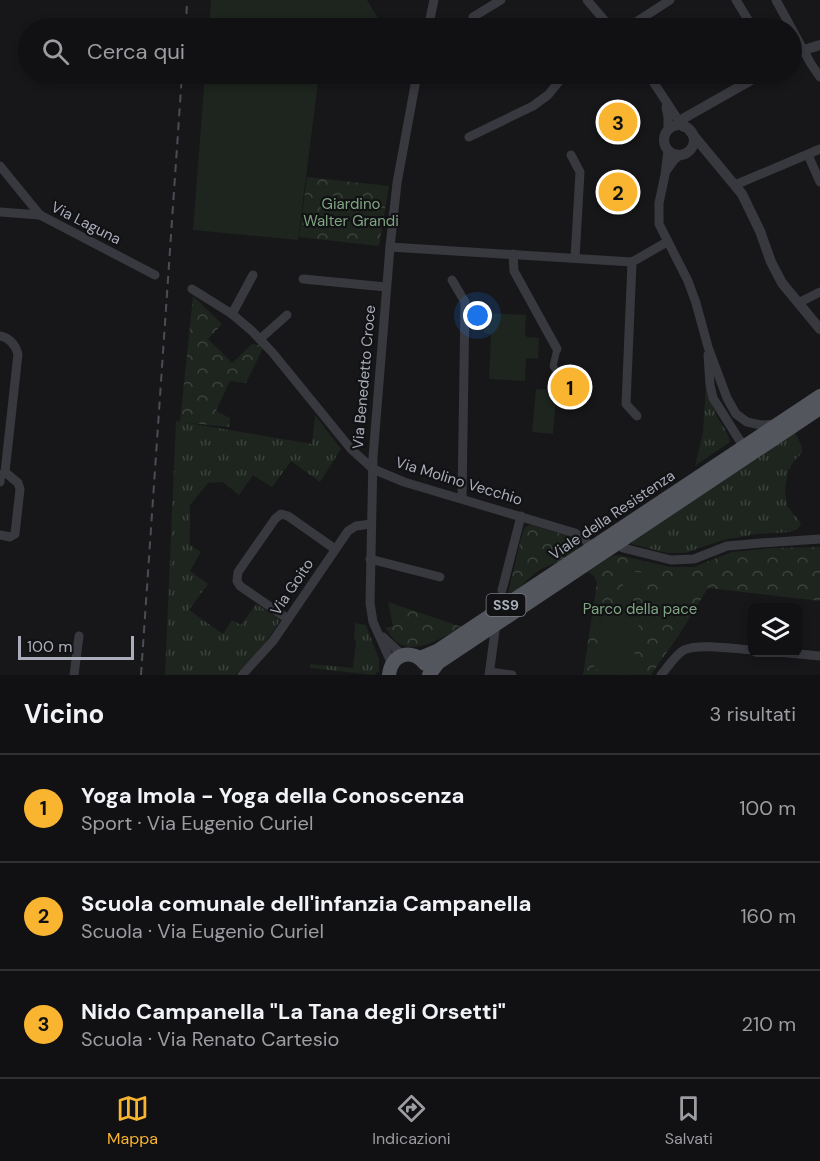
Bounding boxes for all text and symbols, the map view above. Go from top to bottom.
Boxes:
search box [18,18,802,84]
icon: search [39,35,72,68]
text: Cerca qui [87,37,185,66]
pin: 3 [598,100,638,144]
pin: 2 [598,170,638,214]
park label: Giardino Walter Grandi [303,194,399,231]
street label: Via Laguna [48,197,124,249]
your location [463,301,492,330]
street label: Via Benedetto Croce [348,304,380,450]
pin: 1 [550,364,590,410]
street label: Via Molino Vecchio [393,452,525,510]
street label: Viale della Resistenza [545,465,679,565]
street label: Via Goito [266,555,318,619]
road number: SS9 [486,594,526,616]
park label: Parco della pace [583,599,697,619]
map controls [748,603,802,657]
button: layers [748,603,802,657]
scale bar [18,633,134,660]
text: 100 m [27,636,72,657]
text: Vicino [24,697,104,731]
text: 3 risultati [710,701,796,727]
text: Yoga Imola - Yoga della Conoscenza [81,781,464,810]
text: 1 [40,795,47,821]
text: 100 m [739,795,796,821]
text: Sport · Via Eugenio Curiel [81,810,313,836]
text: Scuola comunale dell'infanzia Campanella [81,889,531,918]
text: 2 [38,903,49,929]
text: 160 m [740,903,796,929]
text: Scuola · Via Eugenio Curiel [81,918,324,944]
text: Nido Campanella "La Tana degli Orsetti" [81,997,506,1026]
text: 3 [37,1011,50,1037]
text: 210 m [741,1011,796,1037]
text: Scuola · Via Renato Cartesio [81,1026,339,1052]
tab: Mappa [107,1092,158,1149]
tab: Indicazioni [372,1092,451,1149]
tab: Salvati [665,1092,713,1149]

